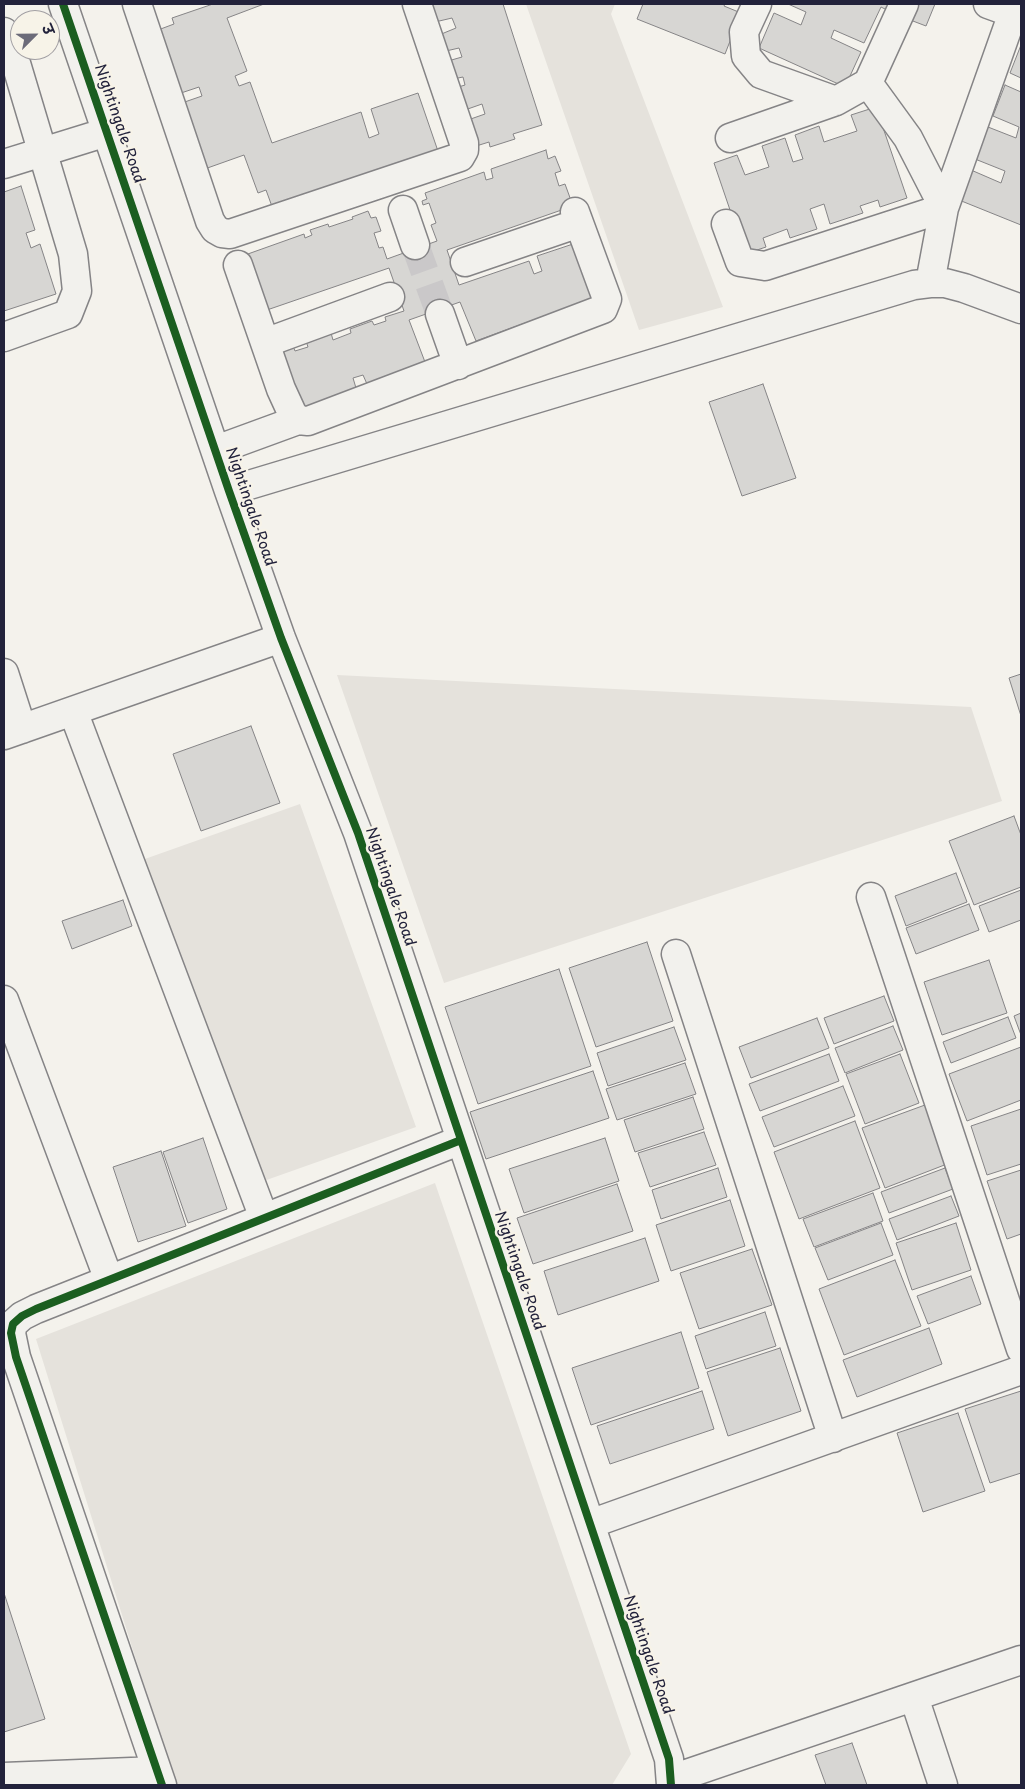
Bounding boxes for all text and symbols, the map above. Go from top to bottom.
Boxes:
north arrow [10,10,60,60]
text: उ [37,21,60,38]
street label: Nightingale Road [90,62,148,186]
street label: Nightingale Road [221,445,279,569]
street label: Nightingale Road [361,825,419,949]
street label: Nightingale Road [490,1209,548,1333]
street label: Nightingale Road [619,1593,677,1717]

